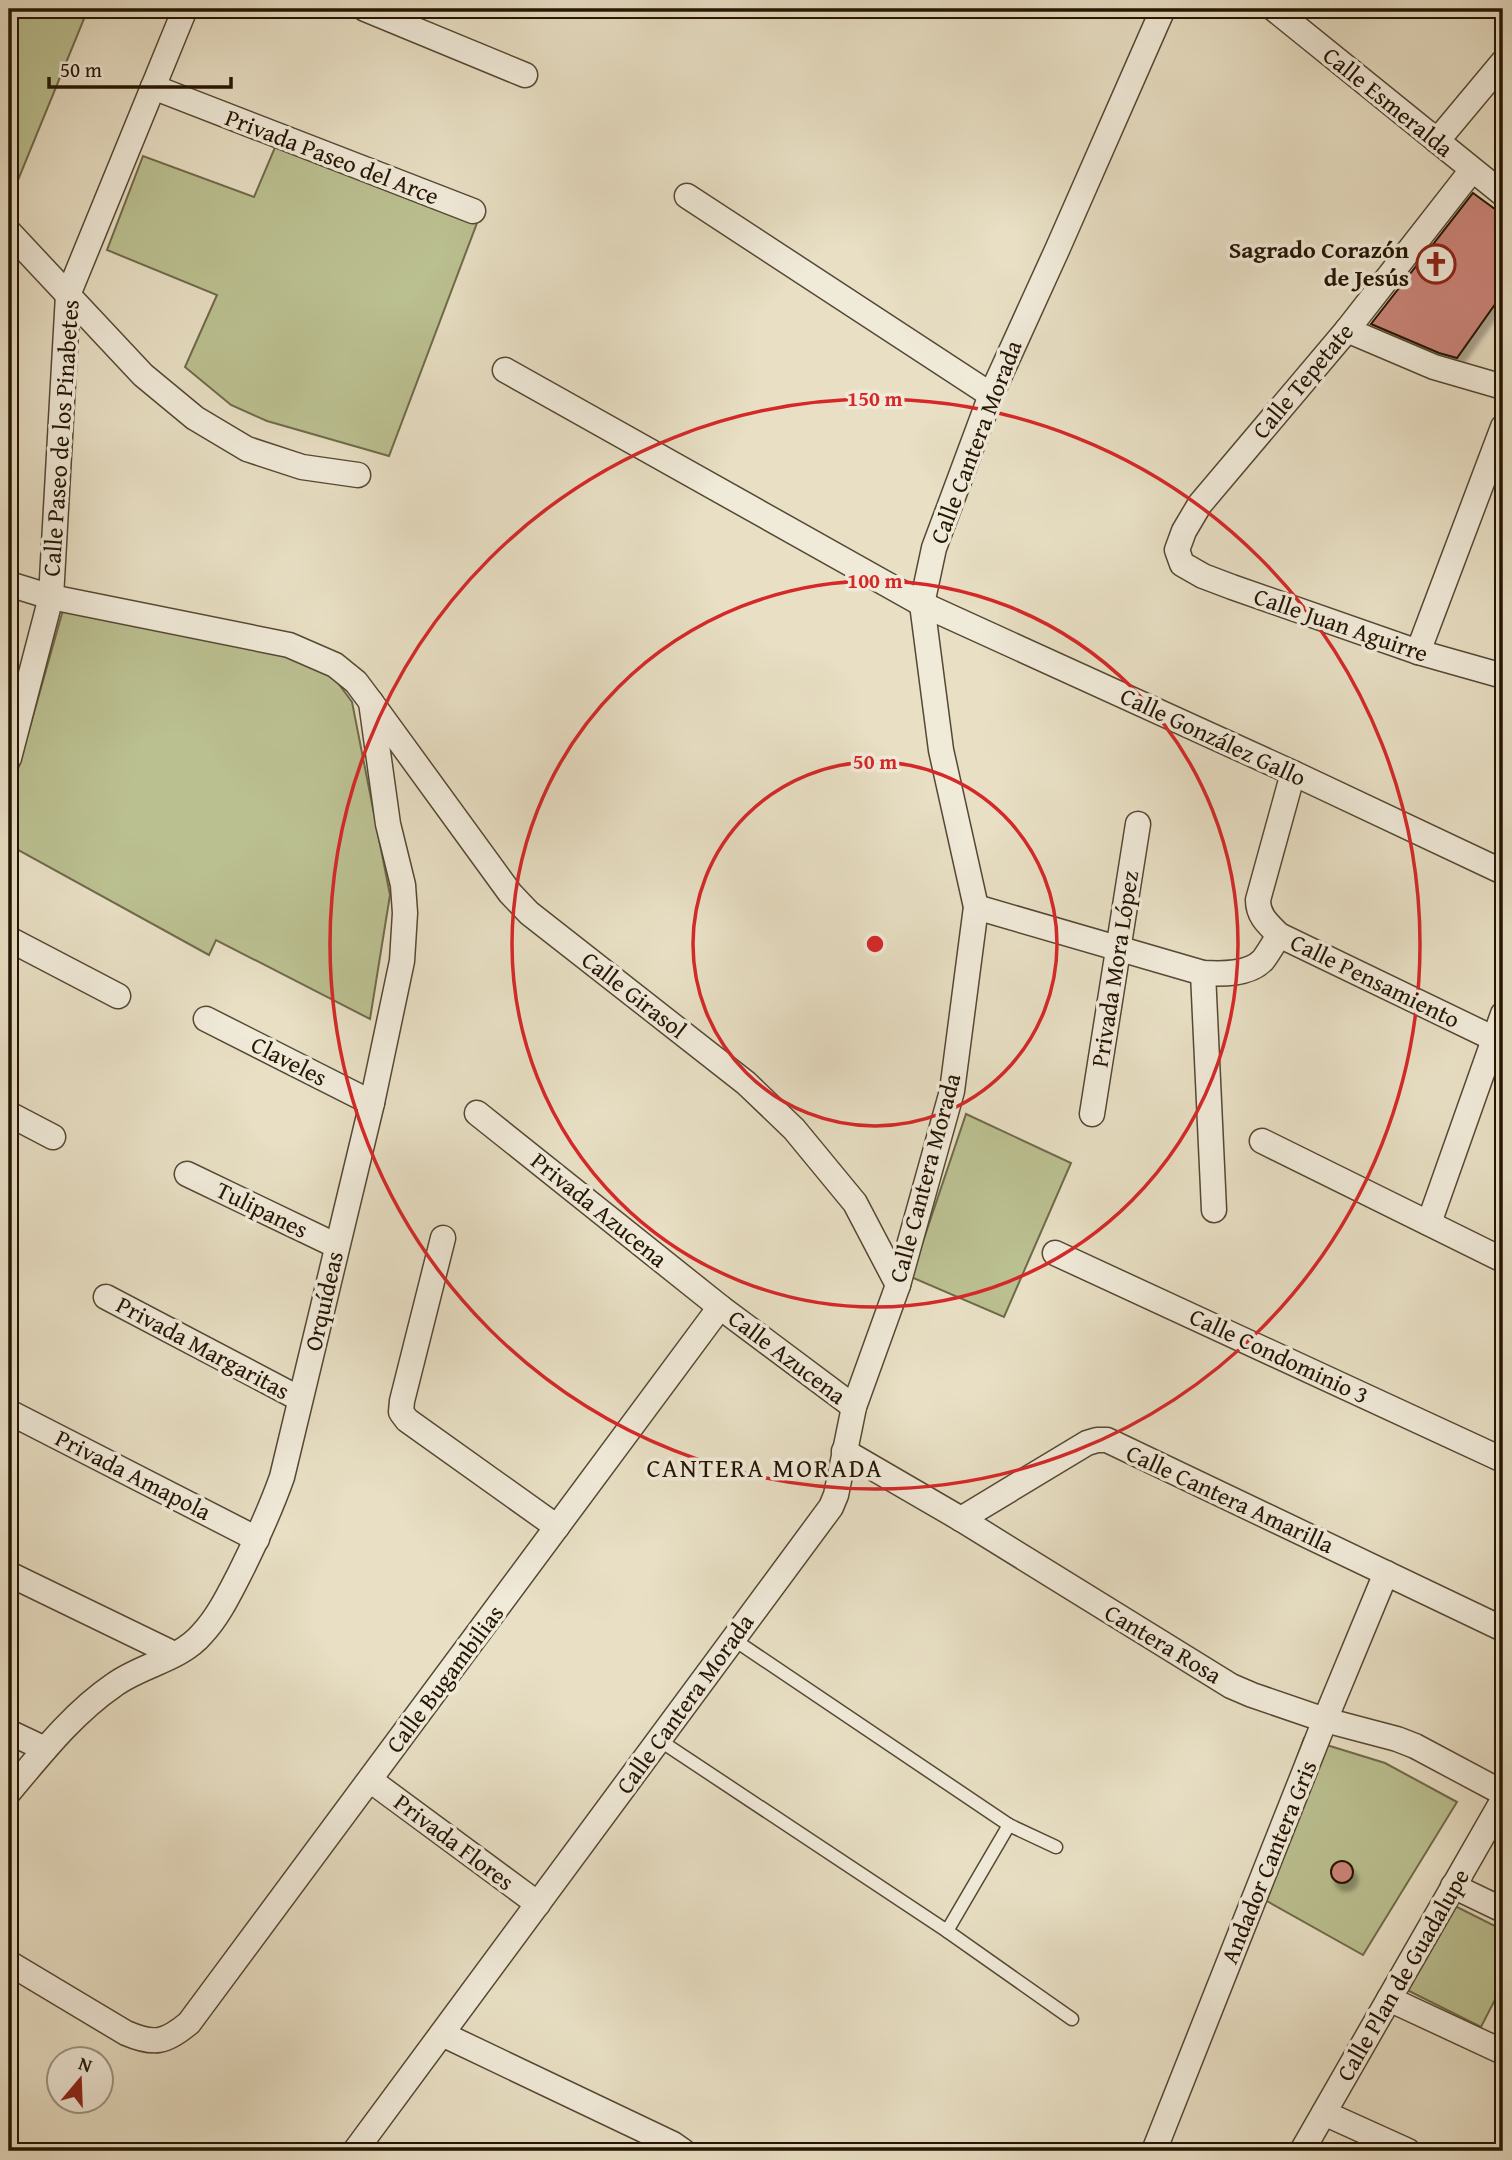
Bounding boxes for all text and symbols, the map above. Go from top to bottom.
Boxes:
street label: Calle Esmeralda [1316,38,1462,166]
scale bar [49,46,231,90]
text: 50 m [60,54,102,85]
street label: Privada Paseo del Arce [220,100,444,213]
place label: Sagrado Corazón de Jesús [1229,232,1409,295]
church icon: Sagrado Corazón de Jesús [1415,243,1457,285]
street label: Calle Paseo de los Pinabetes [33,298,88,578]
street label: Calle Tepetate [1244,315,1362,446]
street label: Calle Cantera Morada [921,334,1031,549]
text: 150 m [847,383,903,414]
text: 100 m [847,565,903,596]
street label: Calle Juan Aguirre [1249,578,1433,671]
street label: Calle González Gallo [1115,678,1312,795]
text: 50 m [853,746,897,777]
street label: Privada Mora López [1082,868,1147,1070]
street label: Calle Pensamiento [1285,924,1466,1037]
centre of rings [863,932,887,956]
street label: Calle Girasol [574,942,694,1047]
street label: Claveles [245,1027,333,1095]
street label: Calle Cantera Morada [880,1069,969,1286]
street label: Privada Azucena [524,1144,676,1276]
street label: Tulipanes [210,1172,314,1247]
street label: Orquídeas [295,1248,352,1354]
street label: Privada Margaritas [110,1287,296,1408]
street label: Calle Condominio 3 [1184,1299,1374,1412]
street label: Calle Azucena [721,1301,854,1413]
street label: Privada Amapola [49,1420,218,1529]
street label: Calle Cantera Amarilla [1121,1435,1340,1562]
district label: CANTERA MORADA [647,1448,884,1487]
street label: Cantera Rosa [1098,1595,1229,1693]
street label: Calle Bugambilias [377,1597,512,1760]
street label: Calle Cantera Morada [607,1606,762,1801]
street label: Andador Cantera Gris [1212,1755,1325,1969]
street label: Privada Flores [387,1785,522,1899]
street label: Calle Plan de Guadalupe [1327,1862,1478,2087]
north arrow [46,2044,116,2114]
text: N [75,2049,96,2079]

